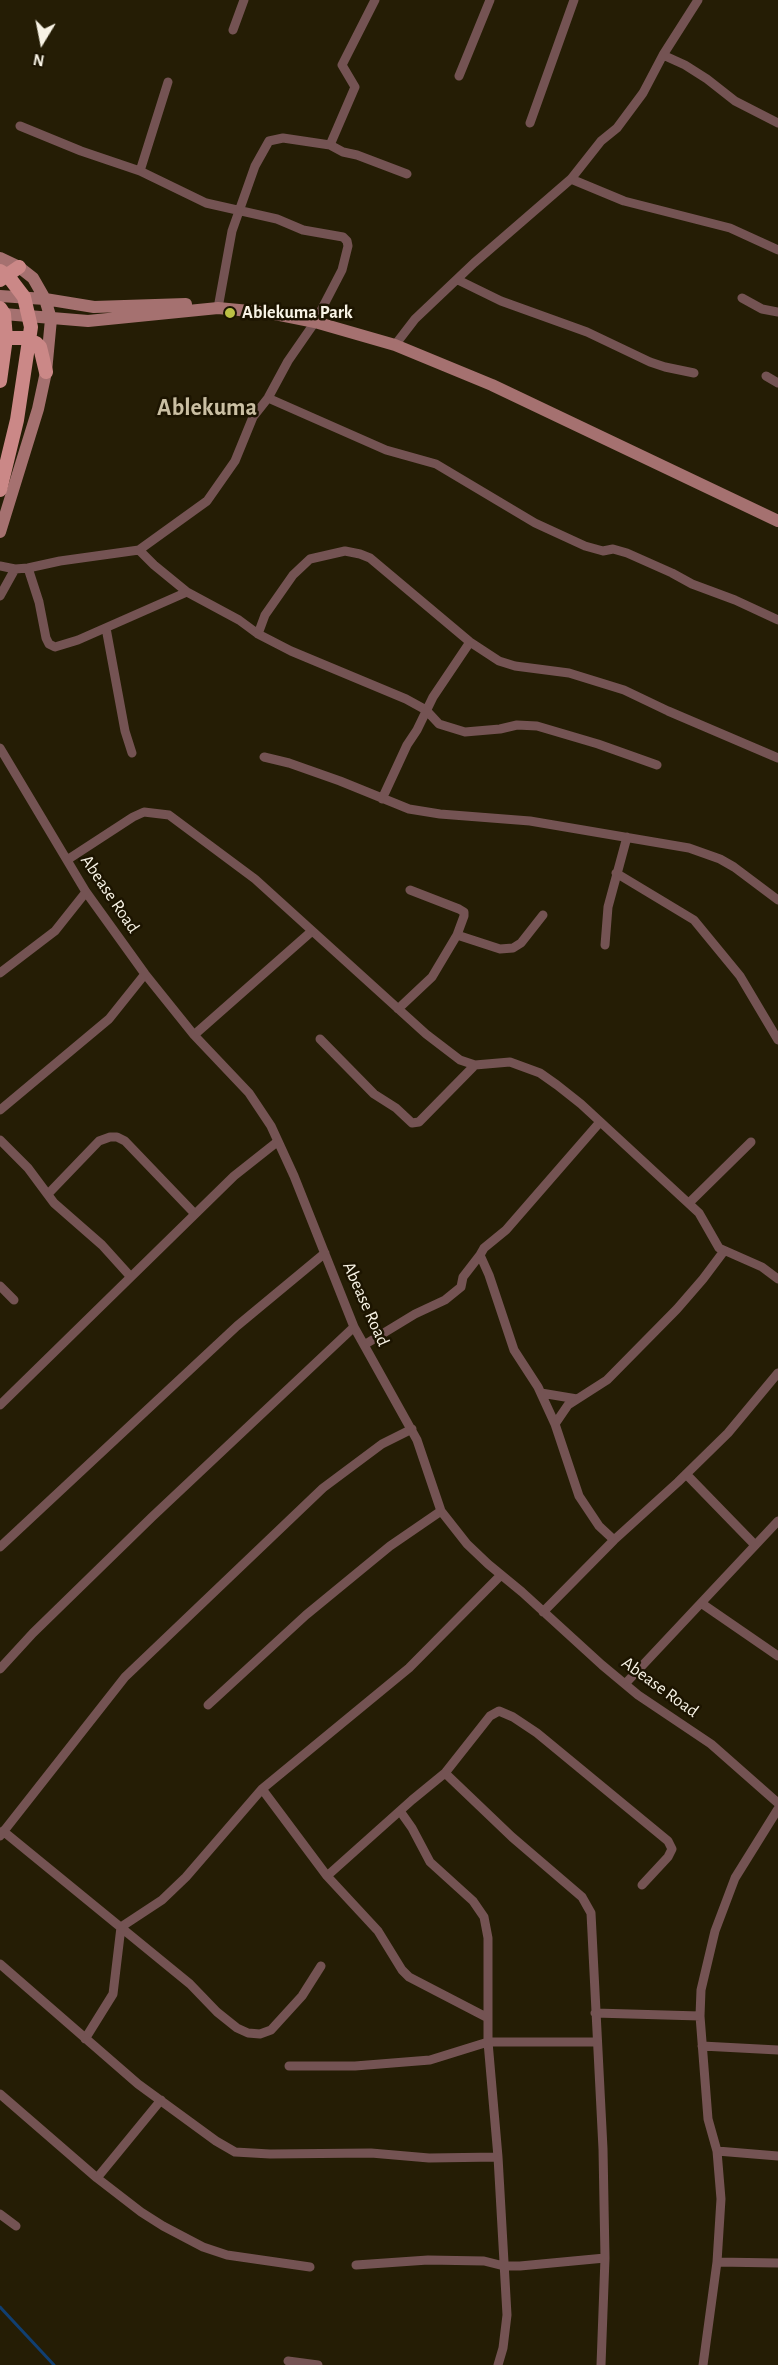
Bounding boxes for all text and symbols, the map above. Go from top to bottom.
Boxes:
north arrow [12,12,72,72]
text: N [32,51,46,69]
place label: Ablekuma Park [242,302,353,324]
marker: Ablekuma Park [223,306,237,320]
district label: Ablekuma [157,394,257,422]
street label: Abease Road [76,851,144,937]
street label: Abease Road [338,1258,394,1350]
street label: Abease Road [617,1652,703,1722]

